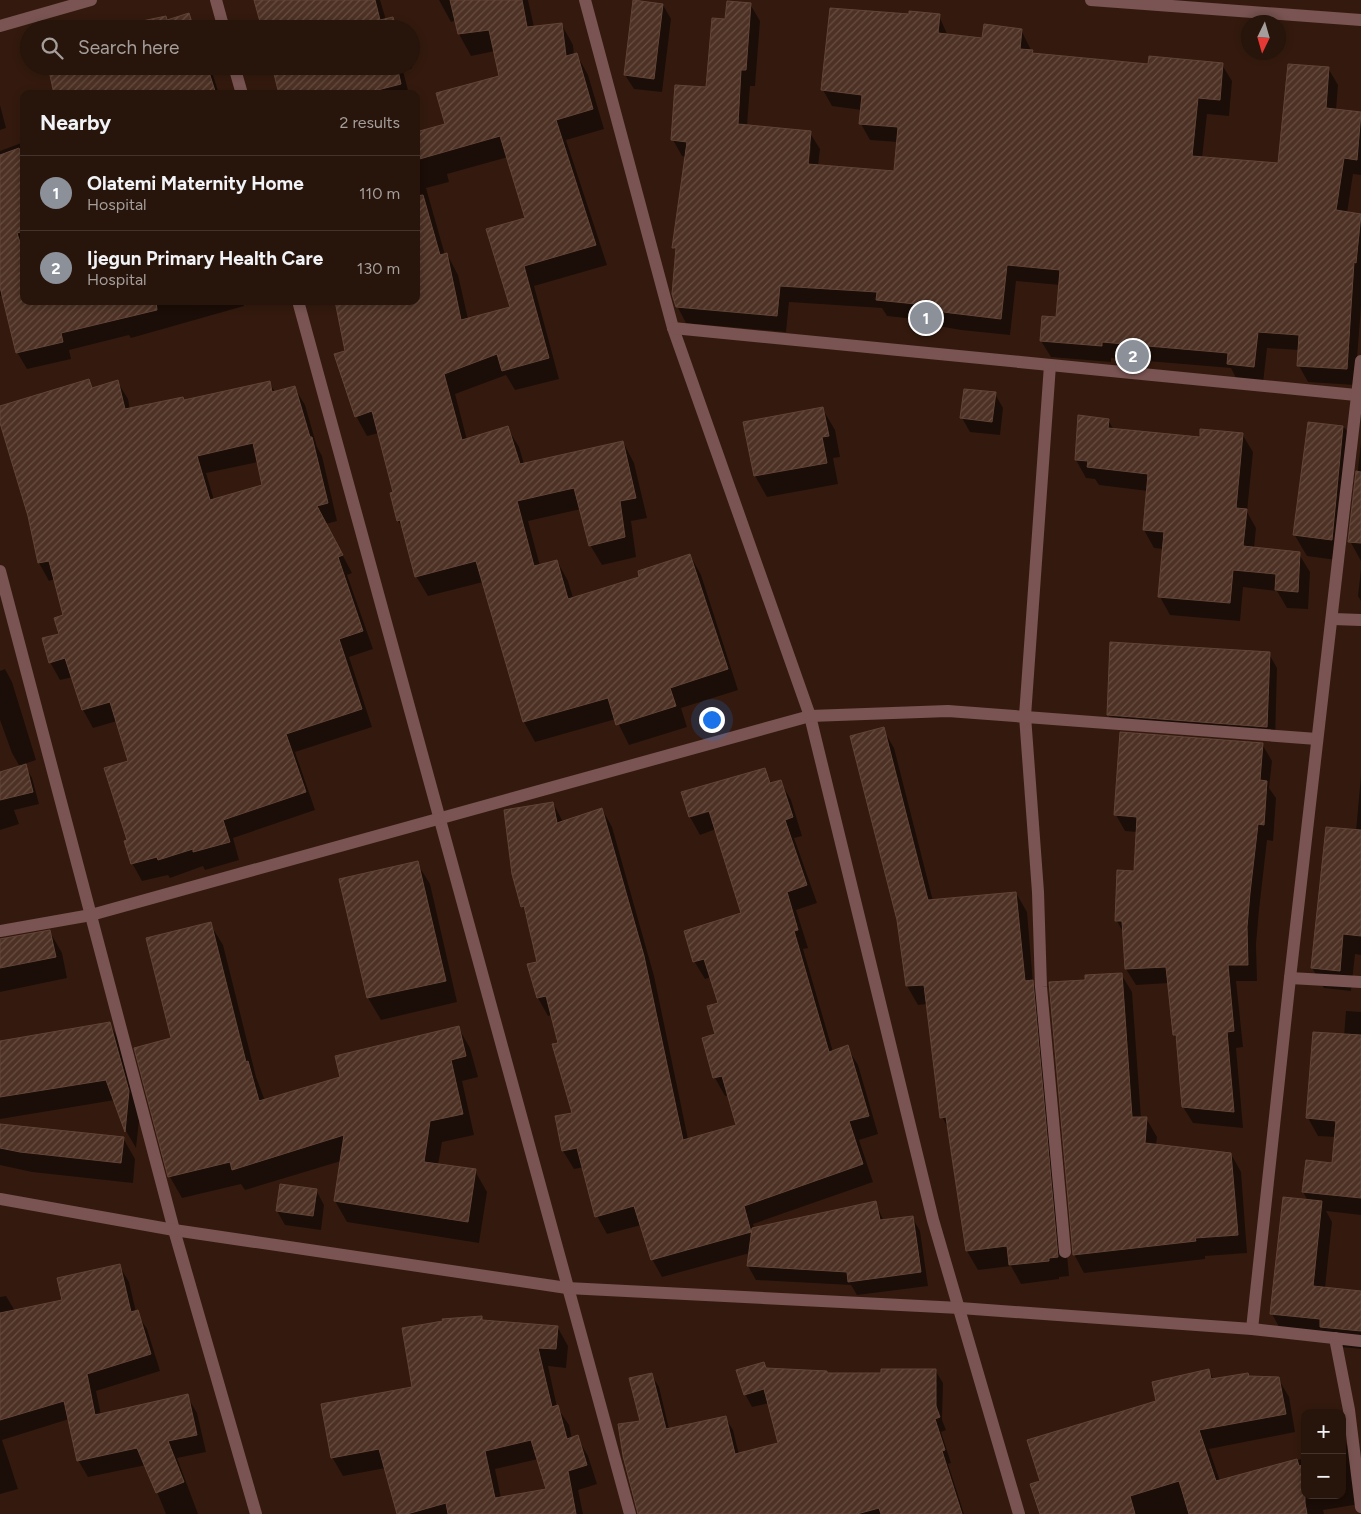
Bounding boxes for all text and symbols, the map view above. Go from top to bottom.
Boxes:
north arrow [1241,15,1286,60]
search box [20,20,420,75]
icon: search [38,34,66,62]
text: Search here [78,36,180,59]
text: Nearby [40,110,111,135]
text: 2 results [340,113,400,132]
text: Olatemi Maternity Home [87,172,304,195]
text: 1 [53,184,59,203]
text: 110 m [359,184,400,203]
text: Hospital [87,195,147,214]
text: Ijegun Primary Health Care [87,247,323,270]
text: 2 [51,259,61,278]
text: 130 m [357,259,400,278]
text: Hospital [87,270,147,289]
pin: 1 [910,299,942,337]
pin: 2 [1117,337,1149,375]
your location [699,707,725,733]
map controls [1301,1409,1346,1499]
button: + [1301,1409,1346,1454]
button: − [1301,1454,1346,1499]

